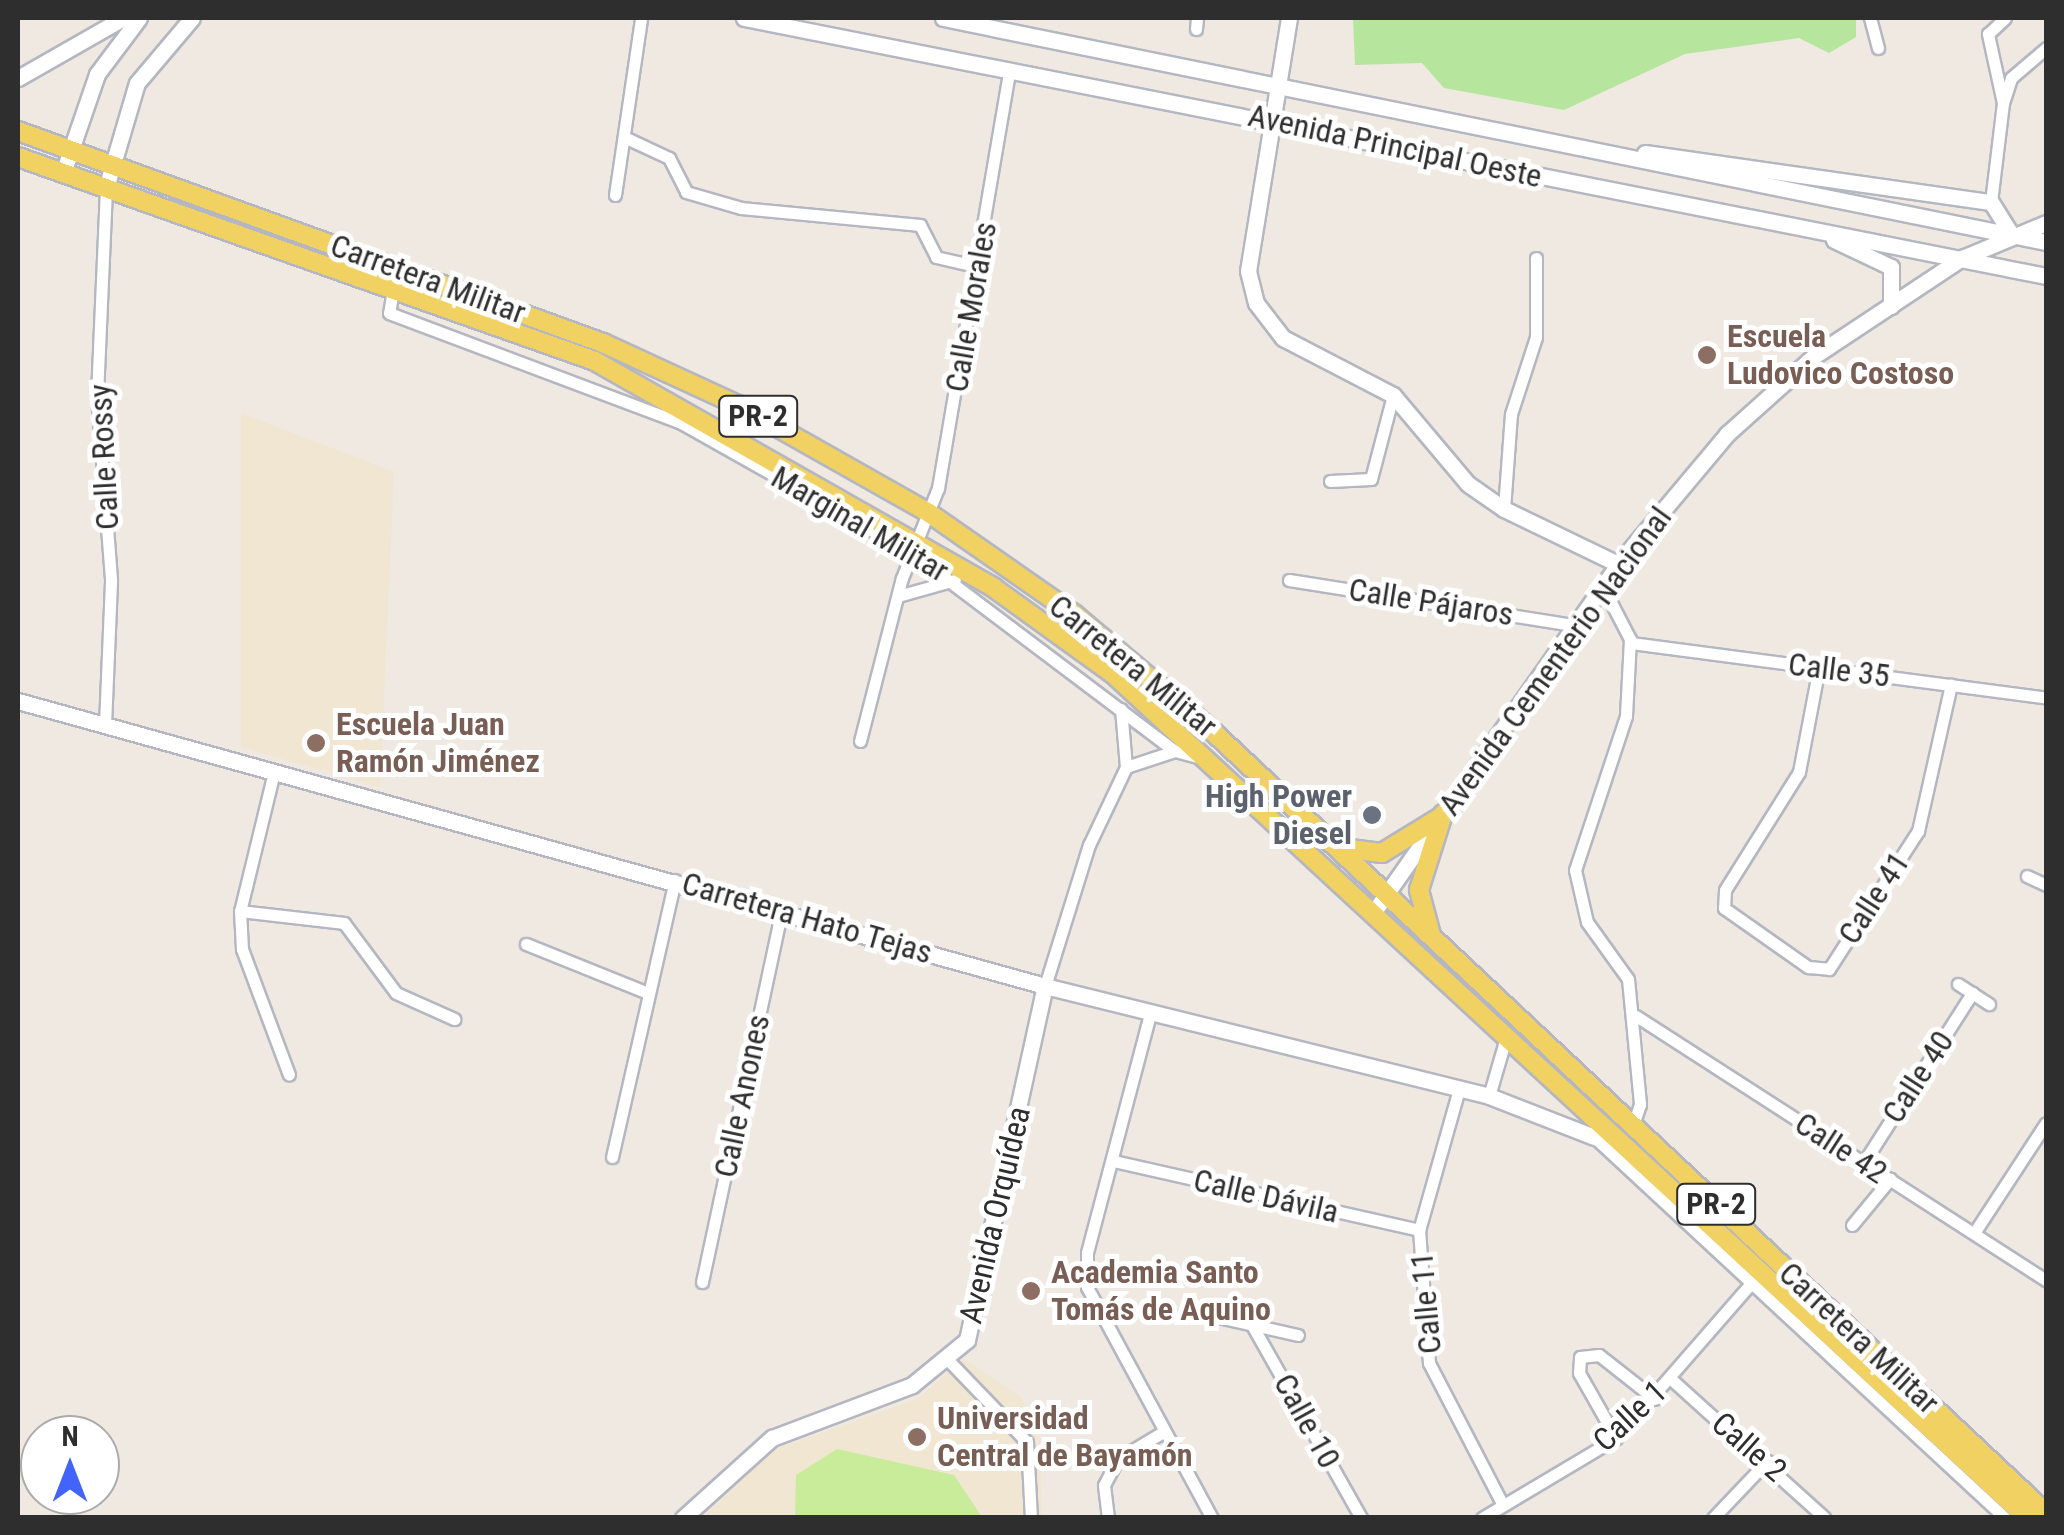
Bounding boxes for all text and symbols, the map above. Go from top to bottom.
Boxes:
street label: Avenida Principal Oeste [1245,96,1545,196]
street label: Calle Morales [937,219,1005,395]
street label: Carretera Militar [325,226,531,332]
place label: Escuela Ludovico Costoso [1727,318,1954,393]
marker: Escuela Ludovico Costoso [1696,344,1718,366]
street label: Calle Rossy [81,383,127,531]
road number: PR-2 [718,391,798,441]
street label: Marginal Militar [765,458,955,590]
street label: Avenida Cementerio Nacional [1430,499,1680,823]
street label: Calle Pájaros [1346,570,1516,634]
street label: Carretera Militar [1041,587,1225,745]
street label: Calle 35 [1786,645,1892,695]
place label: Escuela Juan Ramón Jiménez [336,706,540,781]
marker: Escuela Juan Ramón Jiménez [305,732,327,754]
place label: High Power Diesel [1205,778,1352,853]
marker: High Power Diesel [1361,804,1383,826]
street label: Calle 41 [1830,845,1918,951]
street label: Carretera Hato Tejas [677,864,937,972]
street label: Calle Anones [706,1011,778,1181]
street label: Calle 40 [1874,1024,1962,1130]
street label: Avenida Orquídea [951,1103,1039,1327]
street label: Calle 42 [1788,1104,1894,1192]
street label: Calle Dávila [1190,1161,1342,1231]
road number: PR-2 [1676,1179,1756,1229]
street label: Calle 11 [1402,1250,1450,1356]
place label: Academia Santo Tomás de Aquino [1051,1254,1271,1329]
street label: Carretera Militar [1771,1254,1947,1422]
marker: Academia Santo Tomás de Aquino [1020,1280,1042,1302]
street label: Calle 10 [1265,1367,1349,1475]
street label: Calle 1 [1585,1373,1675,1459]
place label: Universidad Central de Bayamón [937,1400,1193,1475]
street label: Calle 2 [1704,1404,1794,1490]
north arrow [20,1415,120,1515]
text: N [61,1420,79,1453]
marker: Universidad Central de Bayamón [906,1426,928,1448]

